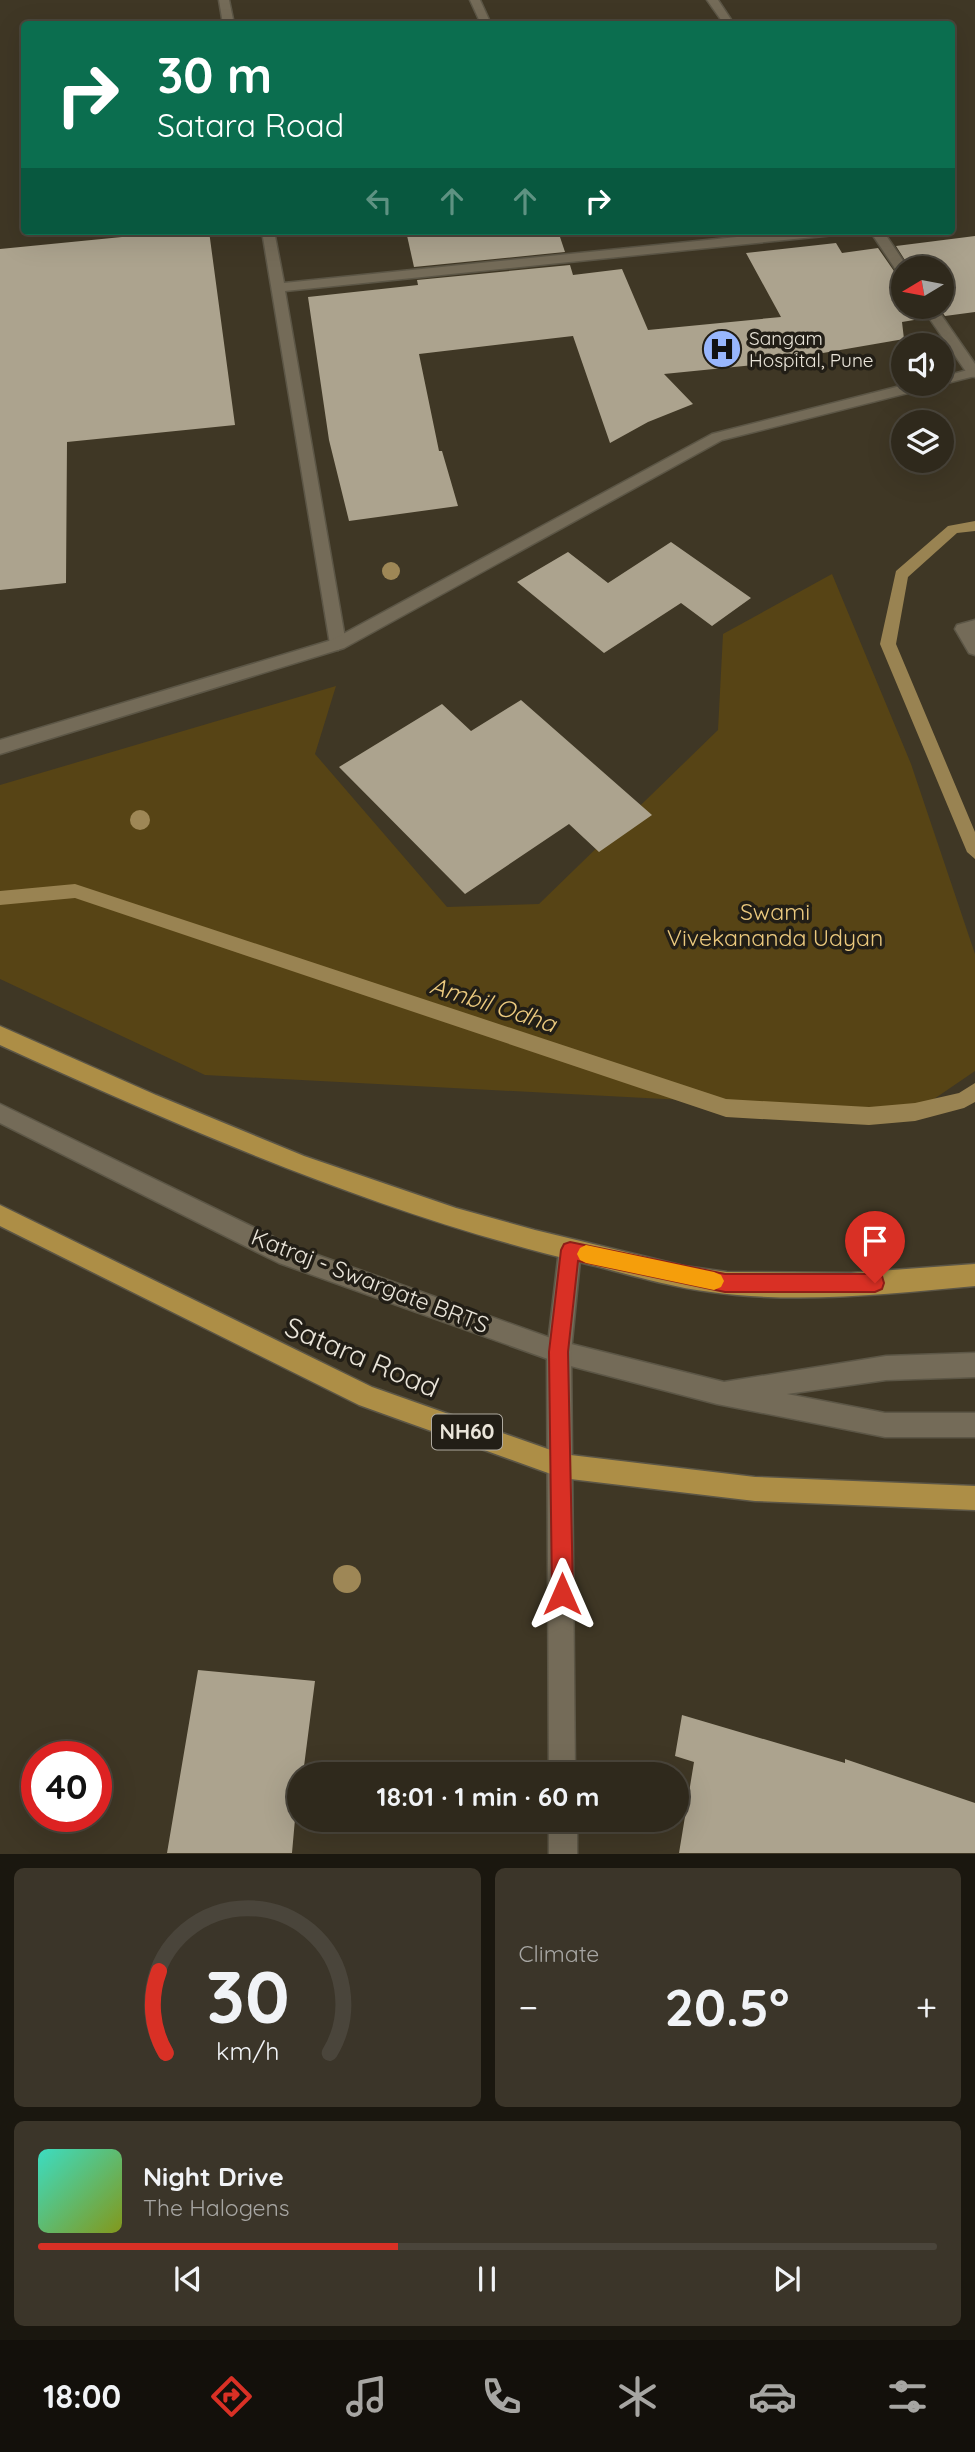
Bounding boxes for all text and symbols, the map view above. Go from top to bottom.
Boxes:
text: 30 m [157,44,272,105]
icon: right [42,49,133,140]
text: Satara Road [157,105,344,145]
icon: left [360,182,398,220]
icon: ahead [433,182,471,220]
icon: ahead [506,182,544,220]
icon: right [579,182,617,220]
north arrow [891,256,954,318]
map controls [891,256,954,473]
place label: Sangam Hospital, Pune [749,326,874,372]
hospital icon: Sangam Hospital, Pune [701,328,743,370]
button: sound [891,333,954,396]
button: layers [891,410,954,473]
park label: Swami Vivekananda Udyan [667,897,883,952]
water label: Ambil Odha [427,970,561,1039]
pin [845,1211,905,1283]
street label: Katraj - Swargate BRTS [247,1222,493,1339]
icon: arrive [856,1222,894,1260]
street label: Satara Road [280,1308,444,1405]
road number: NH60 [432,1414,502,1450]
position arrow [525,1557,599,1631]
speed limit sign: 40 [21,1741,112,1832]
text: 18:01 · 1 min · 60 m [377,1780,599,1813]
text: Climate [519,1939,599,1968]
text: 30 [205,1951,289,2042]
text: 20.5° [664,1974,789,2039]
text: − [519,1983,538,2031]
text: + [916,1983,937,2031]
text: km/h [216,2035,279,2066]
text: Night Drive [143,2160,284,2193]
text: The Halogens [143,2193,290,2222]
icon: previous [169,2260,207,2298]
icon: pause [468,2260,506,2298]
icon: next [768,2260,806,2298]
icon: directions [207,2372,256,2421]
icon: music [342,2372,391,2421]
icon: phone [477,2372,526,2421]
icon: climate [613,2372,662,2421]
icon: car [748,2372,797,2421]
icon: filters [883,2372,932,2421]
text: 18:00 [43,2376,121,2416]

